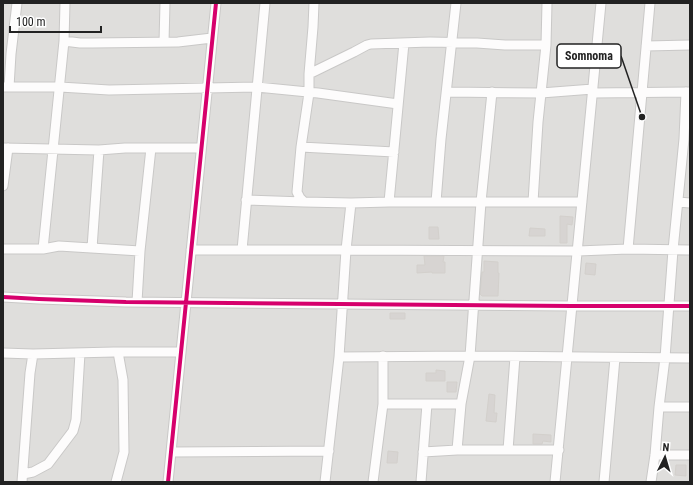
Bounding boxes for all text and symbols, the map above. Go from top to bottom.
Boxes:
scale bar [10,8,101,34]
text: 100 m [16,15,46,29]
callout: Somnoma [557,44,621,68]
text: Somnoma [565,49,613,63]
north arrow [645,437,685,477]
text: N [662,441,670,454]

